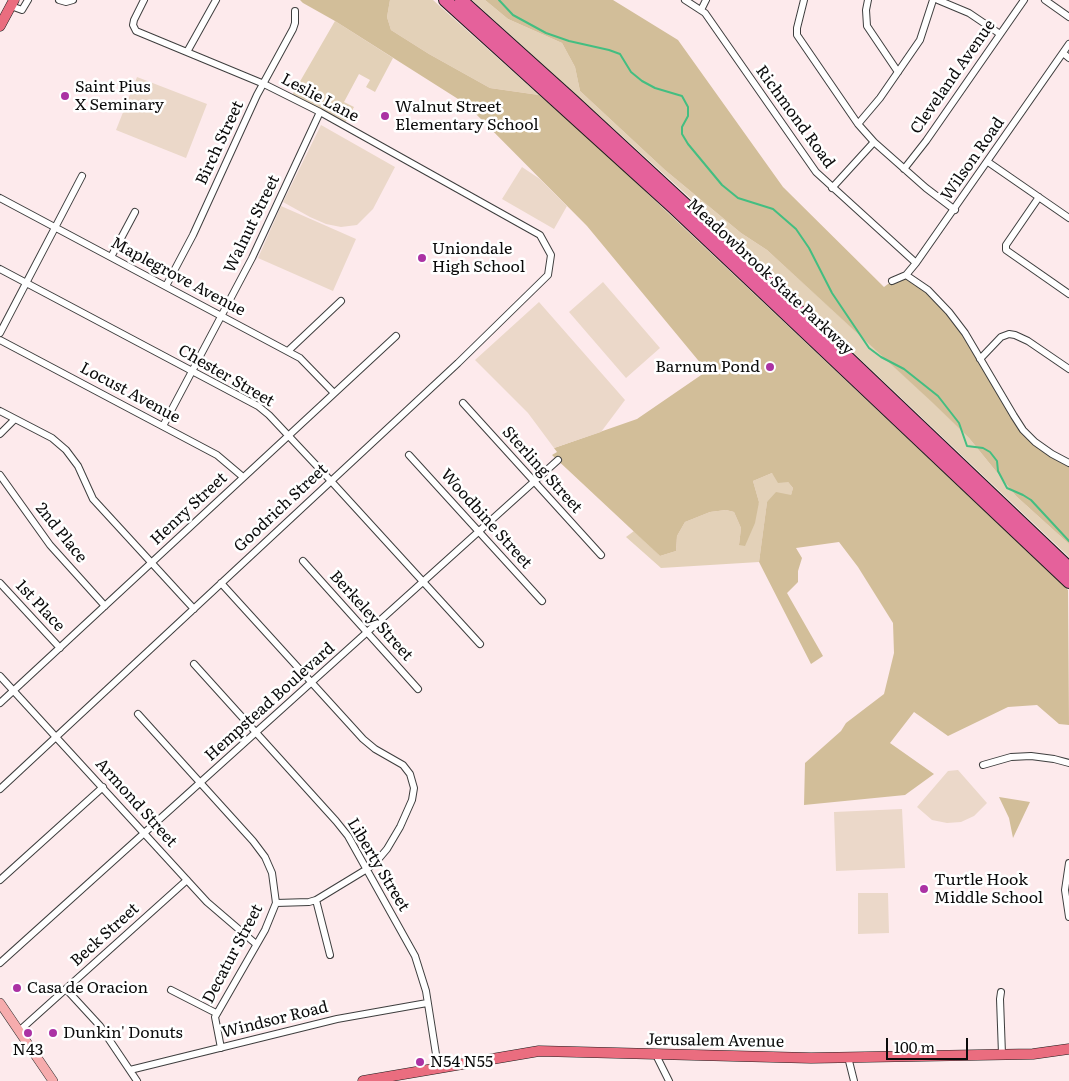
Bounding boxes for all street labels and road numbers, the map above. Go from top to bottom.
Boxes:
street label: Cleveland Avenue [906,16,1000,138]
street label: Richmond Road [751,62,839,172]
street label: Leslie Lane [278,70,362,126]
street label: Birch Street [192,98,248,188]
street label: Wilson Road [937,114,1009,204]
street label: Walnut Street [220,172,284,276]
street label: Meadowbrook State Parkway [683,195,857,359]
street label: Maplegrove Avenue [107,233,249,321]
street label: Chester Street [175,341,277,411]
street label: Locust Avenue [77,359,183,427]
street label: Sterling Street [498,423,586,517]
street label: Goodrich Street [230,460,332,556]
street label: Woodbine Street [436,465,536,573]
street label: Henry Street [147,469,231,549]
street label: 2nd Place [31,499,91,567]
street label: Berkeley Street [325,567,417,665]
street label: 1st Place [12,576,68,636]
street label: Hempstead Boulevard [201,639,339,765]
street label: Armond Street [91,755,181,851]
street label: Liberty Street [343,815,413,915]
street label: Beck Street [67,899,143,971]
street label: Decatur Street [199,901,267,1007]
street label: Windsor Road [220,998,330,1042]
street label: Jerusalem Avenue [646,1030,784,1052]

